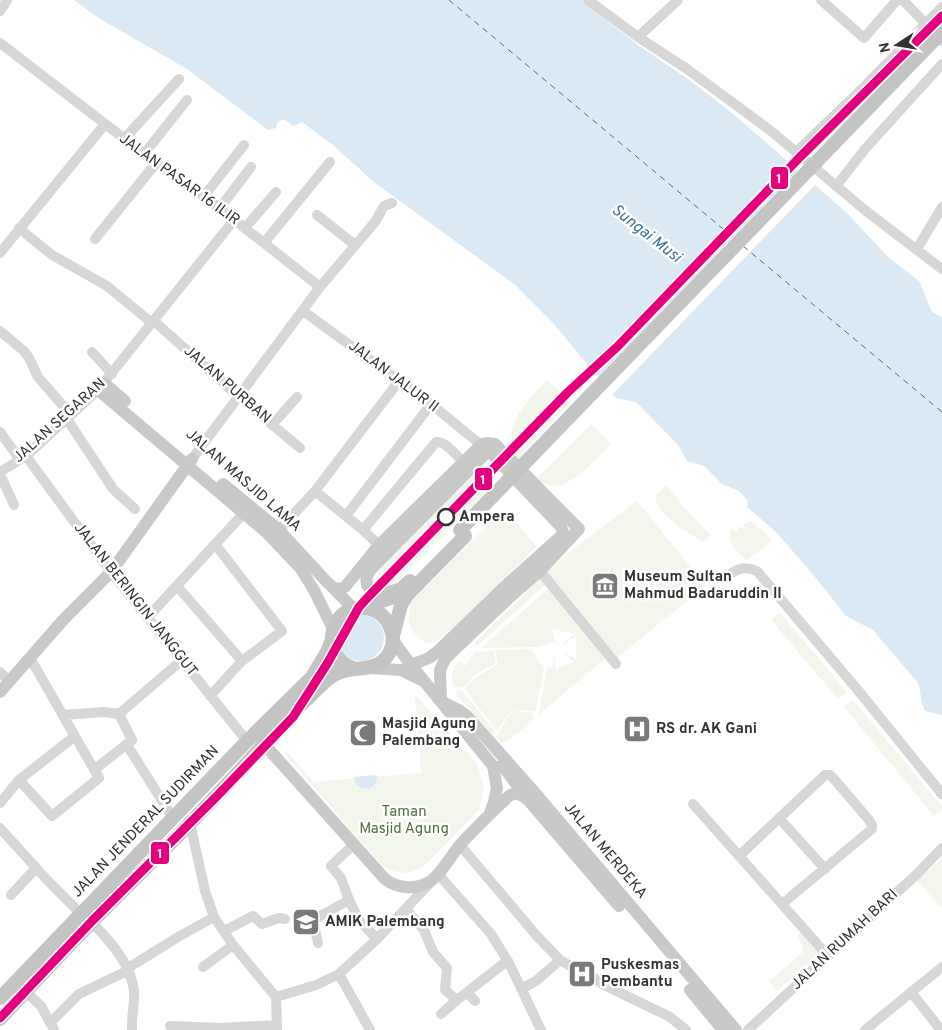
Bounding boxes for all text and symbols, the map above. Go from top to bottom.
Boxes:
north arrow [872,20,922,70]
text: N [876,41,895,54]
street label: JALAN PASAR 16 ILIR [115,130,243,230]
line badge: 1 [770,166,789,190]
text: 1 [776,171,782,188]
water label: Sungai Musi [607,200,686,268]
street label: JALAN JALUR II [344,337,442,417]
street label: JALAN PURBAN [179,342,275,428]
street label: JALAN SEGARAN [10,375,110,467]
street label: JALAN MASJID LAMA [181,426,305,536]
line badge: 1 [474,467,493,491]
text: 1 [480,472,486,489]
marker: Ampera [437,508,455,526]
place label: Ampera [459,508,515,527]
street label: JALAN BERINGIN JANGGUT [69,519,201,681]
place label: Museum Sultan Mahmud Badaruddin II [624,568,782,604]
museum icon: Museum Sultan Mahmud Badaruddin II [590,571,620,601]
hospital icon: RS dr. AK Gani [622,714,652,744]
place label: Masjid Agung Palembang [382,715,476,751]
mosque icon: Masjid Agung Palembang [348,718,378,748]
place label: RS dr. AK Gani [656,720,757,739]
street label: JALAN JENDERAL SUDIRMAN [68,742,224,902]
street label: JALAN MERDEKA [559,799,651,903]
park label: Taman Masjid Agung [359,803,449,839]
line badge: 1 [150,841,170,865]
text: 1 [157,846,163,863]
street label: JALAN RUMAH BARI [788,885,902,995]
school or university icon: AMIK Palembang [291,907,321,937]
place label: AMIK Palembang [325,913,445,932]
place label: Puskesmas Pembantu [601,956,679,992]
hospital icon: Puskesmas Pembantu [567,959,597,989]

